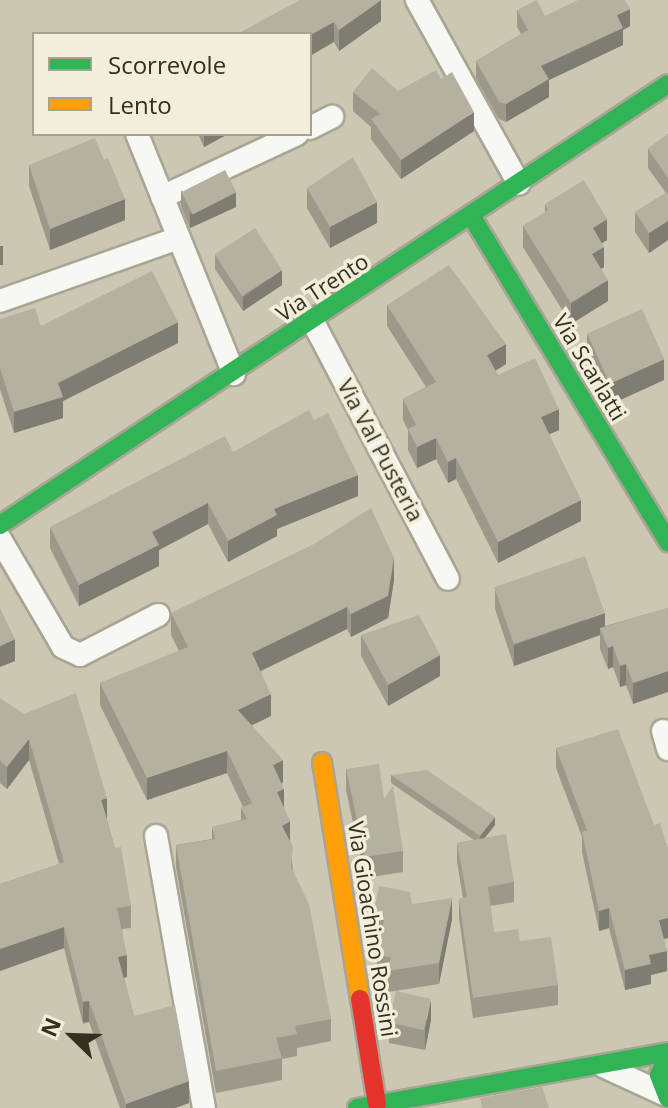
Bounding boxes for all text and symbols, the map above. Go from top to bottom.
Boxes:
legend [32,32,312,136]
text: Scorrevole [108,48,226,81]
text: Lento [108,88,172,121]
street label: Via Trento [271,247,373,327]
street label: Via Scarlatti [548,309,632,425]
street label: Via Val Pusteria [332,374,430,526]
street label: Via Gioachino Rossini [343,819,403,1039]
north arrow [32,996,112,1076]
text: N [33,1013,67,1041]

